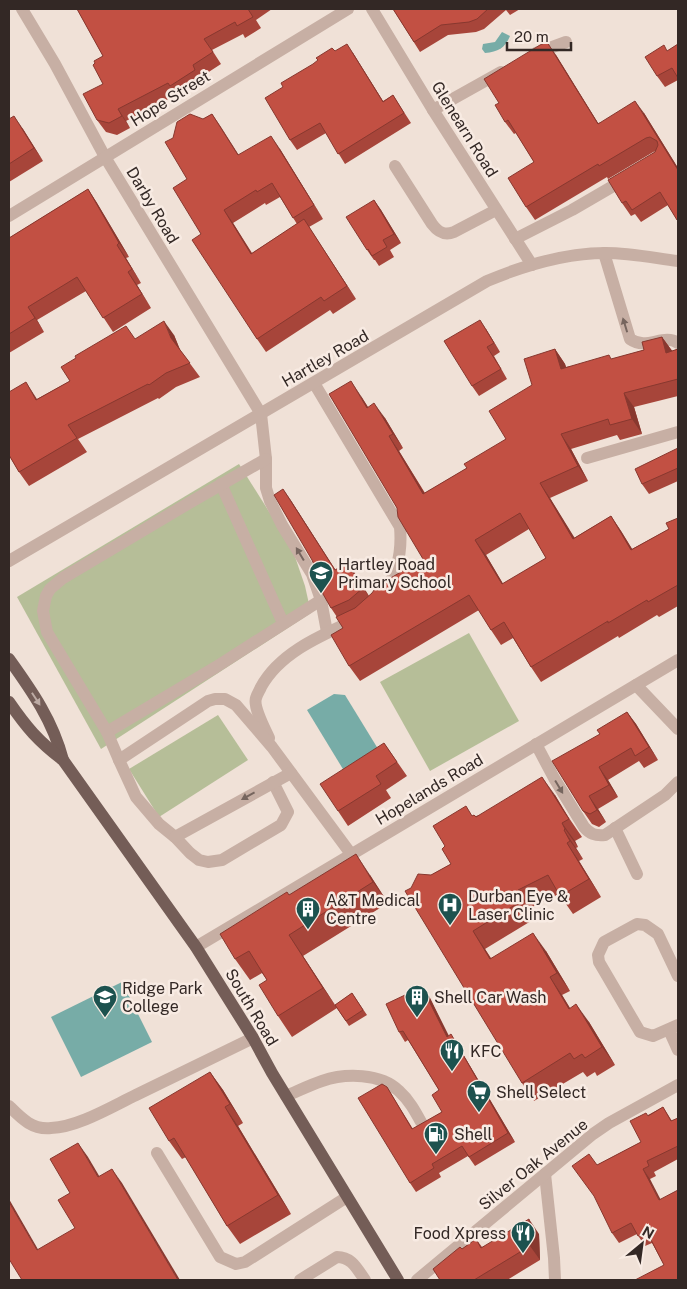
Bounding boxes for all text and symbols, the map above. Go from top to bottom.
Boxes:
scale bar [507,20,571,52]
text: 20 m [514,28,549,45]
street label: Hope Street [127,66,214,130]
street label: Glenearn Road [427,78,502,181]
street label: Darby Road [122,164,183,247]
one-way arrow [620,317,628,332]
street label: Hartley Road [279,326,372,391]
one-way arrow [296,547,305,560]
place label: Hartley Road Primary School [338,555,452,592]
school or university icon: Hartley Road Primary School [308,560,334,594]
one-way arrow [32,692,41,706]
street label: Hopelands Road [372,750,486,829]
one-way arrow [555,781,564,794]
one-way arrow [242,792,255,801]
place label: Durban Eye & Laser Clinic [468,887,568,924]
place label: A&T Medical Centre [326,891,420,928]
hospital icon: Durban Eye & Laser Clinic [437,892,463,926]
building icon: A&T Medical Centre [295,896,321,930]
street label: South Road [221,965,282,1049]
place label: Ridge Park College [122,979,203,1016]
school or university icon: Ridge Park College [92,984,118,1018]
building icon: Shell Car Wash [404,984,430,1018]
place label: Shell Car Wash [434,988,547,1007]
restaurant icon: KFC [439,1038,465,1072]
place label: KFC [470,1042,501,1061]
supermarket icon: Shell Select [466,1079,492,1113]
place label: Shell Select [496,1083,586,1102]
street label: Silver Oak Avenue [475,1115,592,1214]
fuel station icon: Shell [423,1121,449,1155]
place label: Shell [454,1125,493,1144]
north arrow [617,1219,667,1269]
restaurant icon: Food Xpress [510,1220,536,1254]
text: N [640,1223,657,1242]
place label: Food Xpress [413,1224,506,1243]

